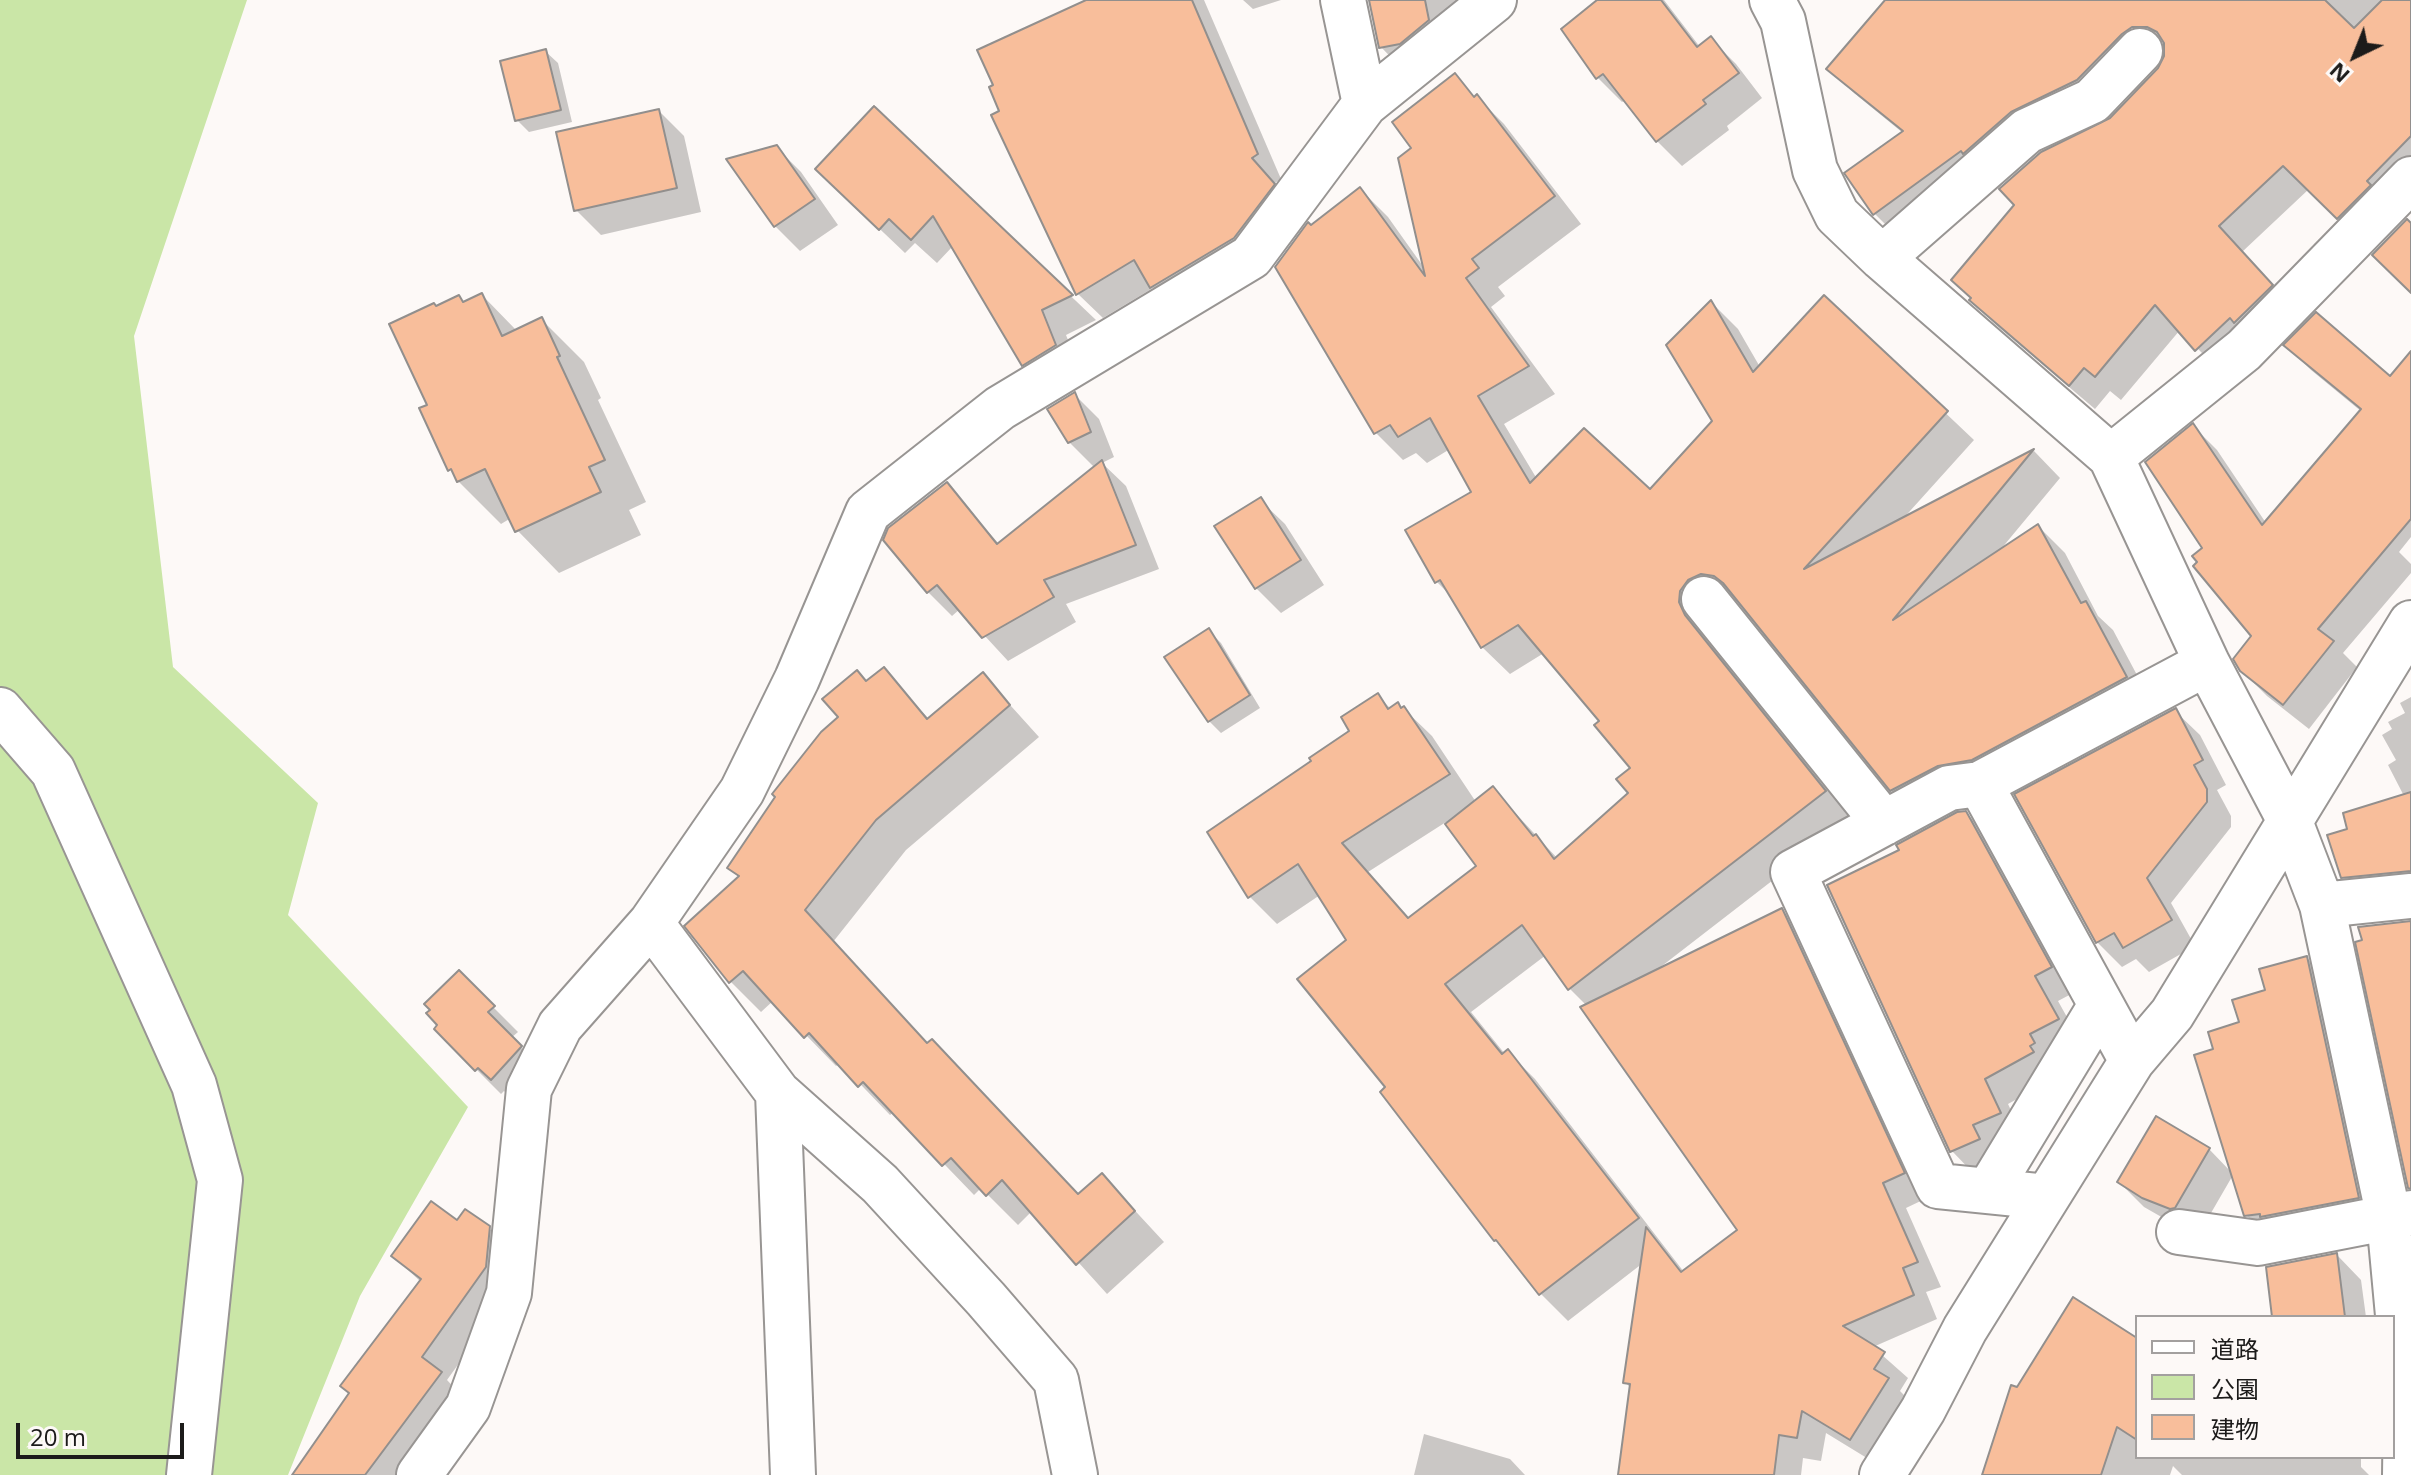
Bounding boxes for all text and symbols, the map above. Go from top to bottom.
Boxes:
north arrow [2315,16,2395,96]
text: N [2322,56,2355,91]
legend [2135,1315,2395,1459]
text: 道路 [2211,1332,2259,1365]
text: 公園 [2211,1372,2259,1405]
scale bar [20,1407,188,1457]
text: 建物 [2211,1412,2259,1445]
text: 20 m [30,1420,86,1453]

